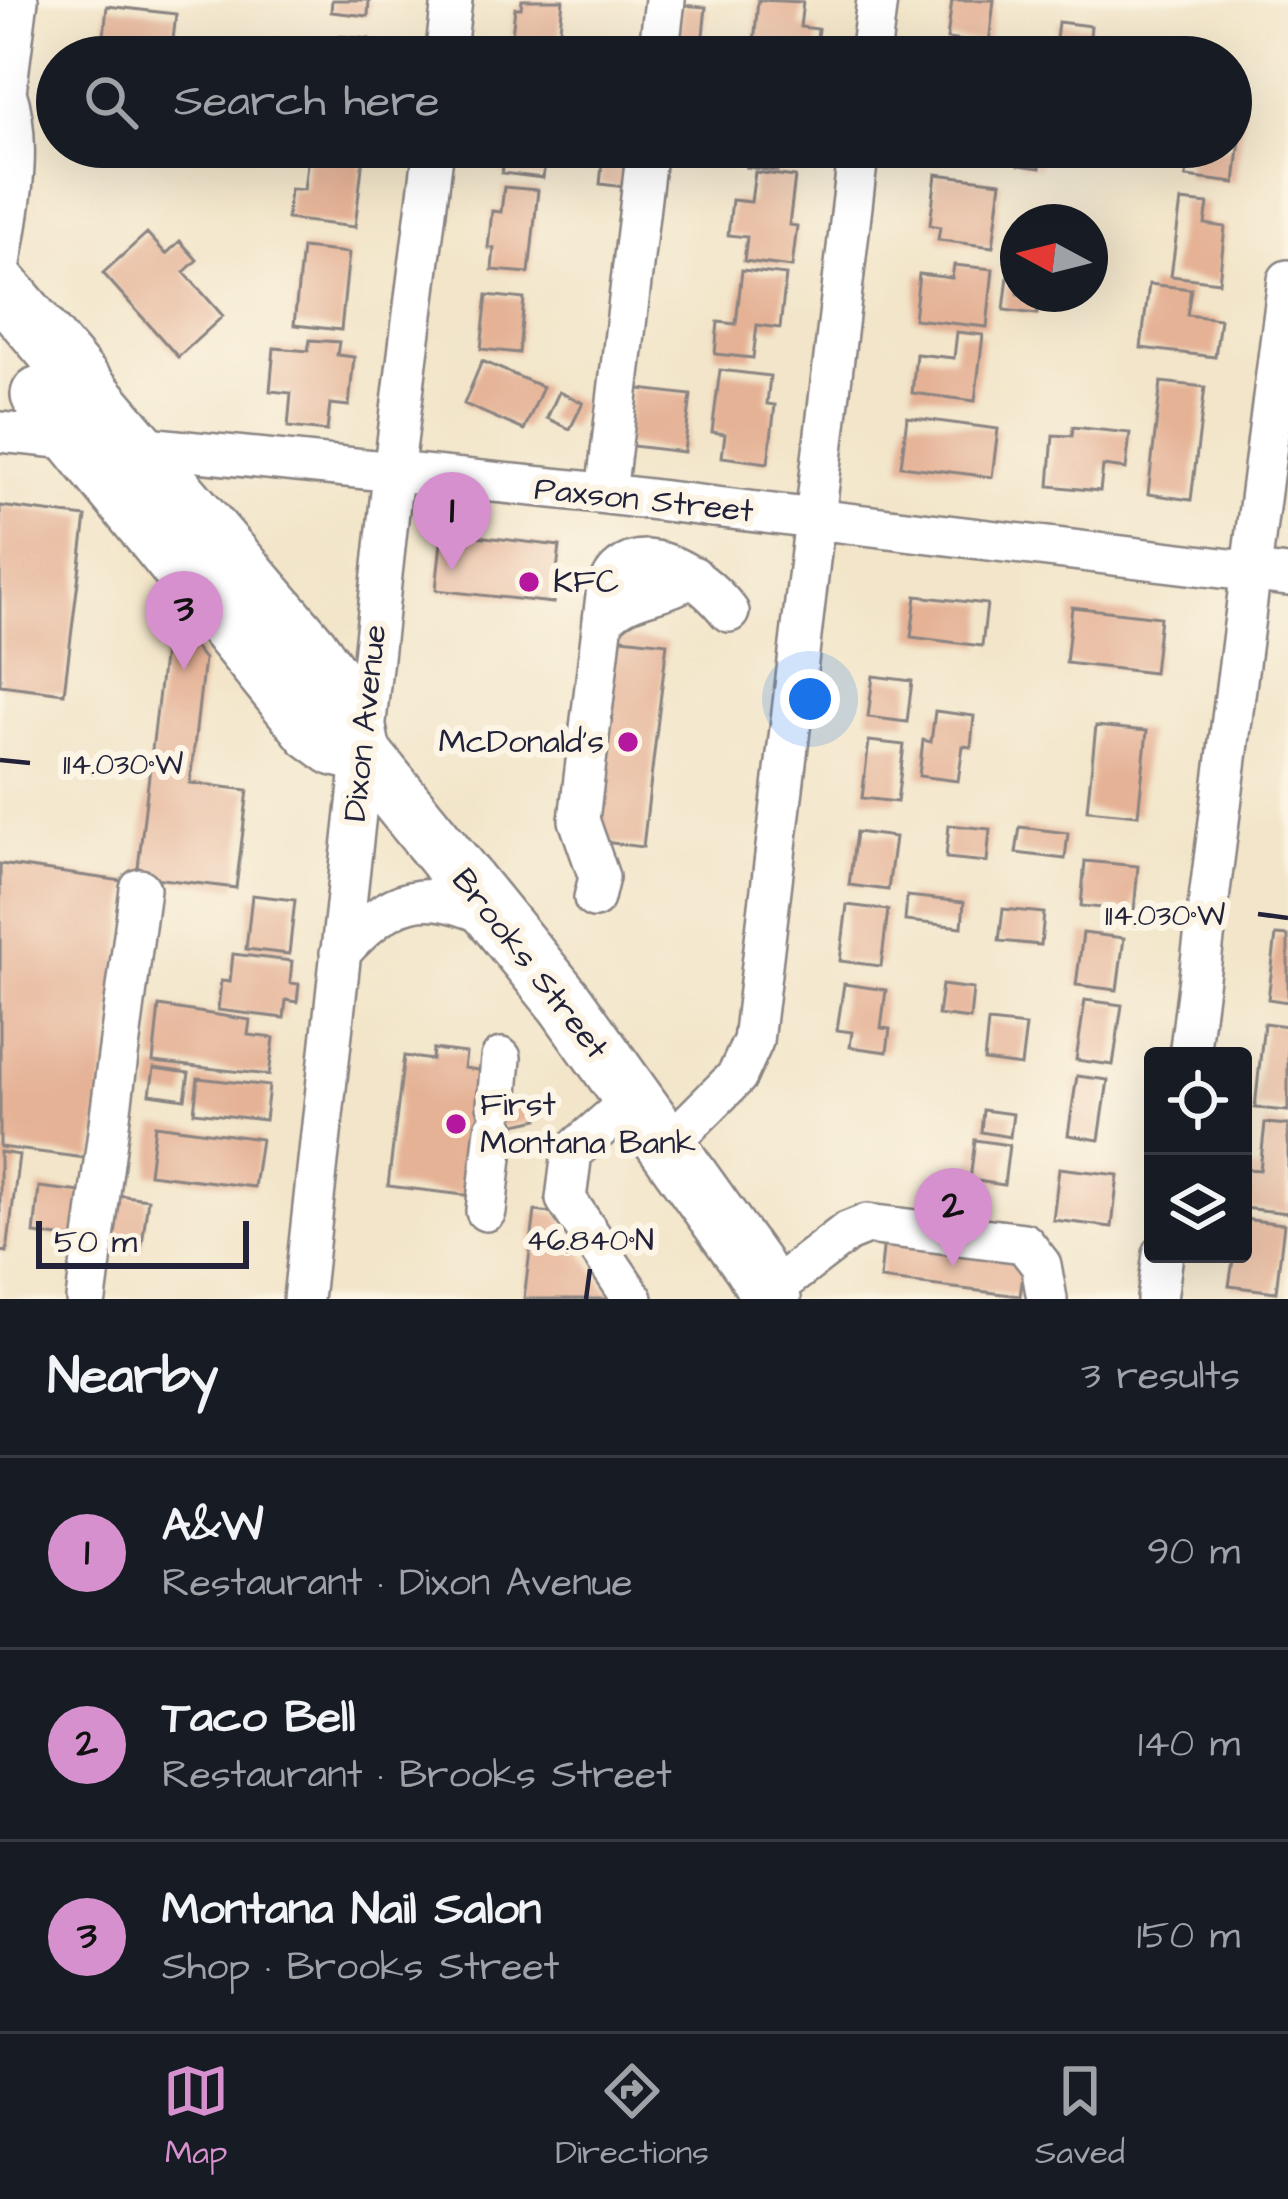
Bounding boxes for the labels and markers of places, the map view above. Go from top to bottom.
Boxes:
pin: 1 [413,472,491,571]
place label: KFC [553,559,619,605]
marker: KFC [516,569,542,595]
pin: 3 [145,571,223,670]
place label: McDonald's [439,719,604,765]
marker: McDonald's [615,729,641,755]
place label: First Montana Bank [480,1082,696,1166]
marker: First Montana Bank [443,1111,469,1137]
pin: 2 [914,1168,992,1267]

